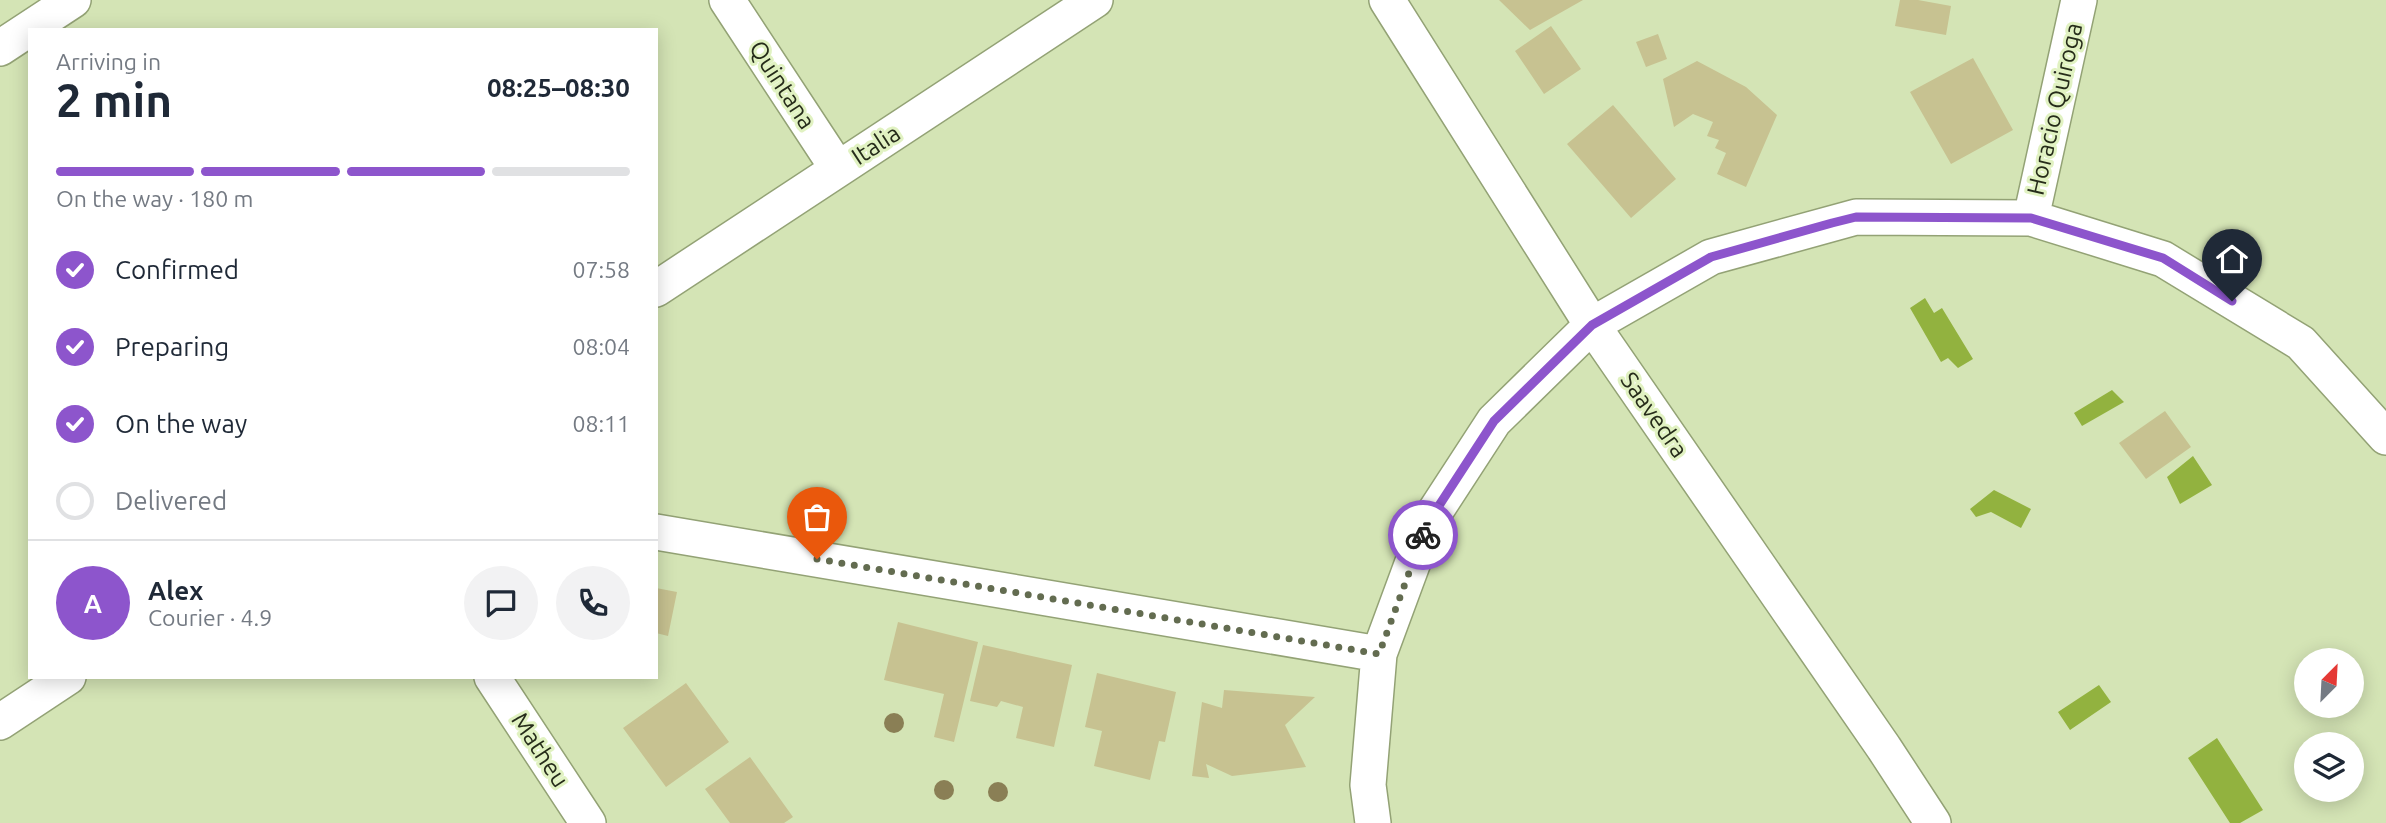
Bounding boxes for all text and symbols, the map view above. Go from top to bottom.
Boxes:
street label: Horacio Quiroga [2022,20,2087,198]
street label: Quintana [744,36,821,134]
text: Arriving in [56,49,161,74]
text: 08:25–08:30 [487,73,630,102]
text: 2 min [56,74,172,126]
street label: Italia [846,119,905,170]
text: On the way · 180 m [56,186,253,211]
pin [2202,229,2262,301]
icon: home [2213,240,2251,278]
icon: check [56,251,94,289]
text: Confirmed [115,255,239,284]
text: 07:58 [572,257,630,282]
icon: check [56,328,94,366]
text: Preparing [115,332,229,361]
text: 08:04 [572,334,630,359]
street label: Saavedra [1615,367,1693,462]
icon: check [56,405,94,443]
text: On the way [115,409,247,438]
text: 08:11 [572,411,630,436]
text: Delivered [115,486,227,515]
pin [787,487,847,559]
icon: bag [798,498,836,536]
courier [1388,500,1458,570]
icon: bike [1404,516,1442,554]
button: chat [464,566,538,640]
button: phone [556,566,630,640]
text: Alex [148,576,203,605]
text: A [84,589,102,618]
text: Courier · 4.9 [148,605,272,630]
north arrow [2294,648,2364,718]
map controls [2294,648,2364,802]
street label: Matheu [506,707,574,792]
button: layers [2294,732,2364,802]

